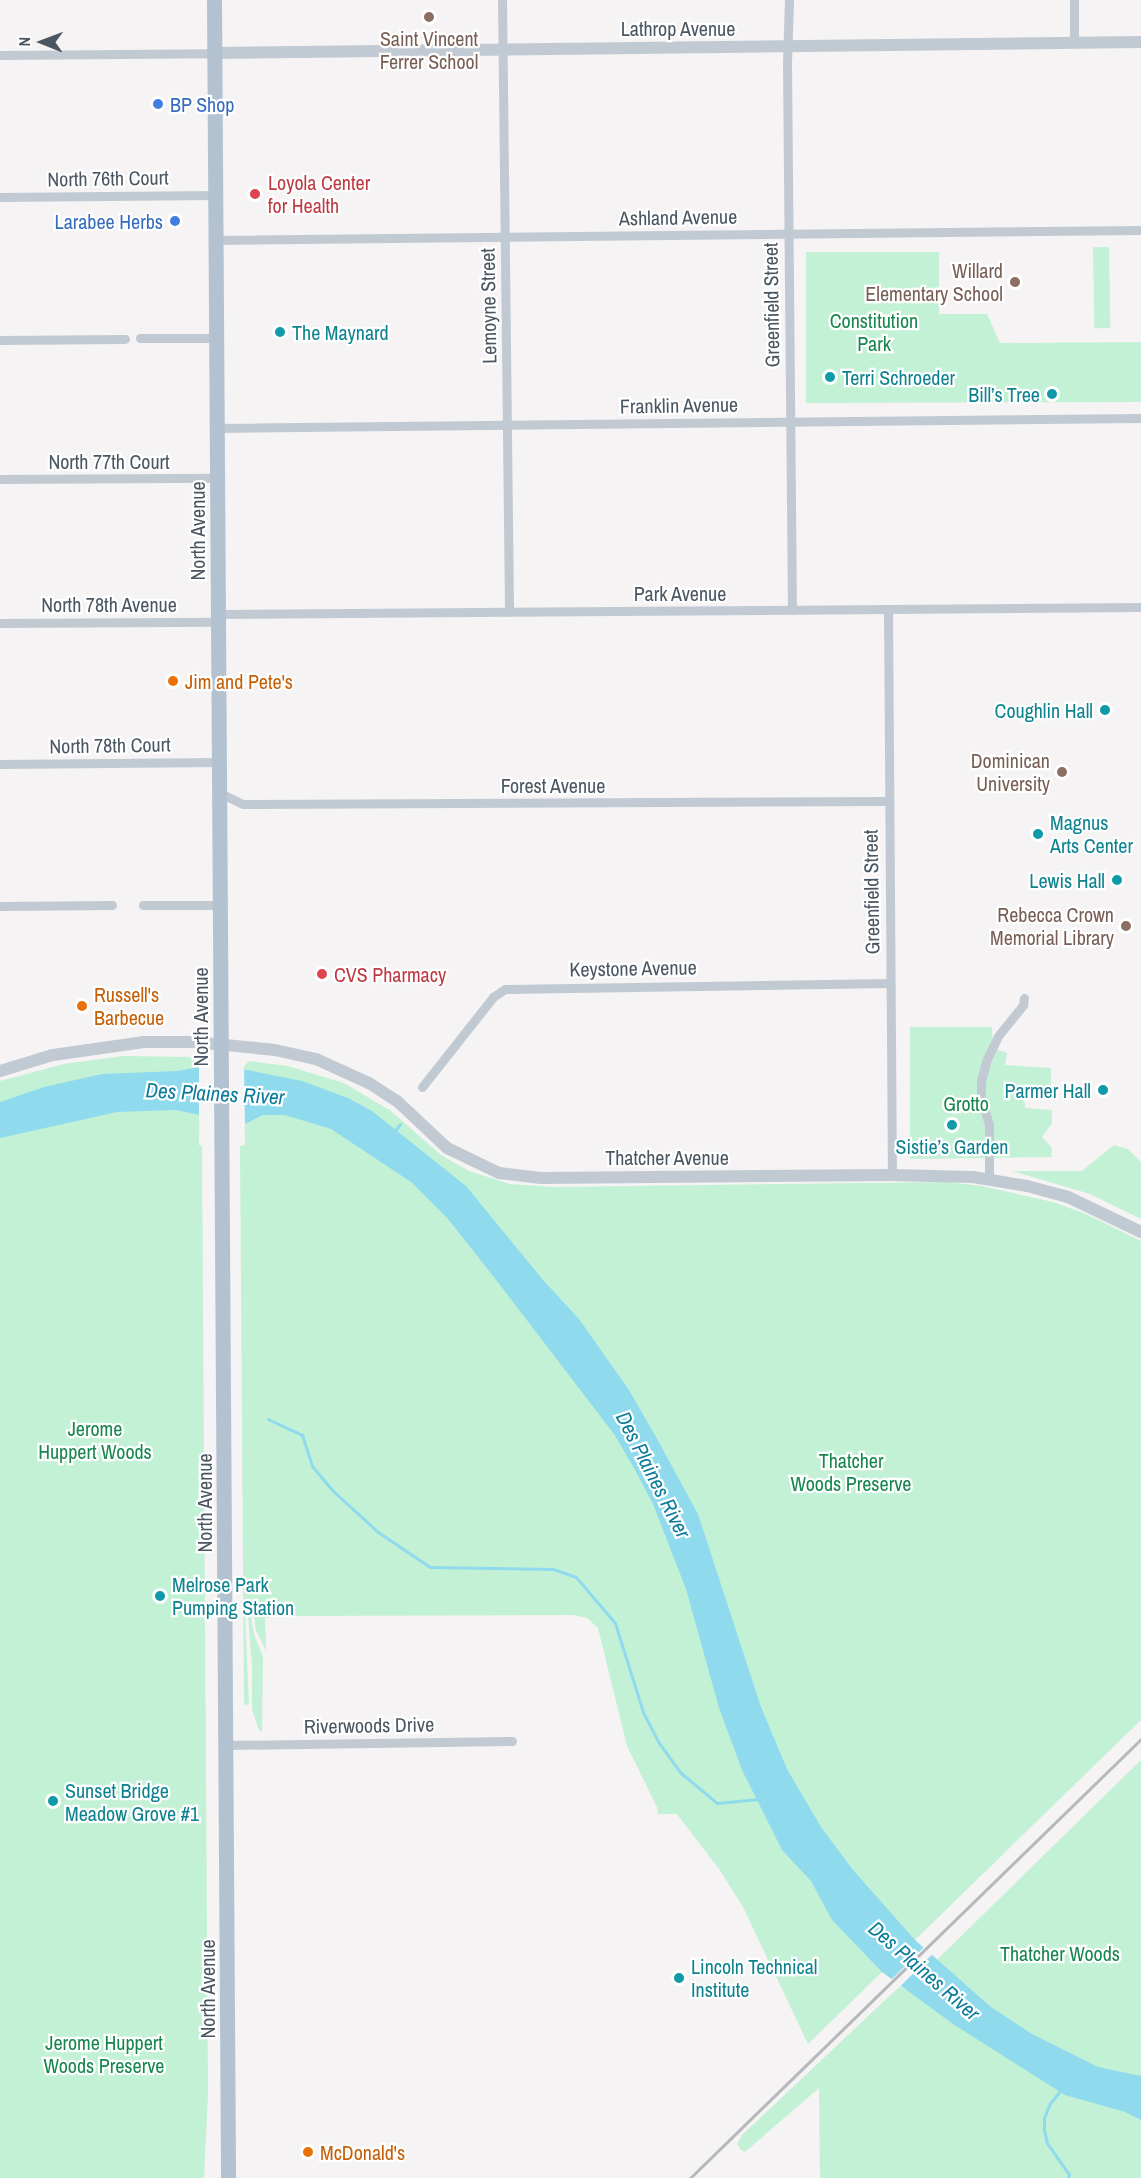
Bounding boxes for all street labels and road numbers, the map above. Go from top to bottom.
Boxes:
street label: Lathrop Avenue [620,16,736,40]
street label: North 76th Court [47,165,169,191]
street label: Ashland Avenue [618,204,738,230]
street label: Greenfield Street [758,242,784,368]
street label: Lemoyne Street [475,248,501,364]
street label: Franklin Avenue [619,392,739,418]
street label: North 77th Court [48,449,170,473]
street label: North Avenue [185,481,209,581]
street label: Park Avenue [633,581,727,605]
street label: North 78th Avenue [41,592,177,616]
street label: North 78th Court [49,732,171,758]
street label: Forest Avenue [500,773,606,797]
street label: Greenfield Street [858,829,884,955]
street label: Keystone Avenue [569,955,697,981]
street label: North Avenue [188,967,212,1067]
street label: Thatcher Avenue [605,1145,729,1169]
street label: North Avenue [192,1453,216,1553]
street label: Riverwoods Drive [304,1712,434,1738]
street label: North Avenue [195,1939,219,2039]

